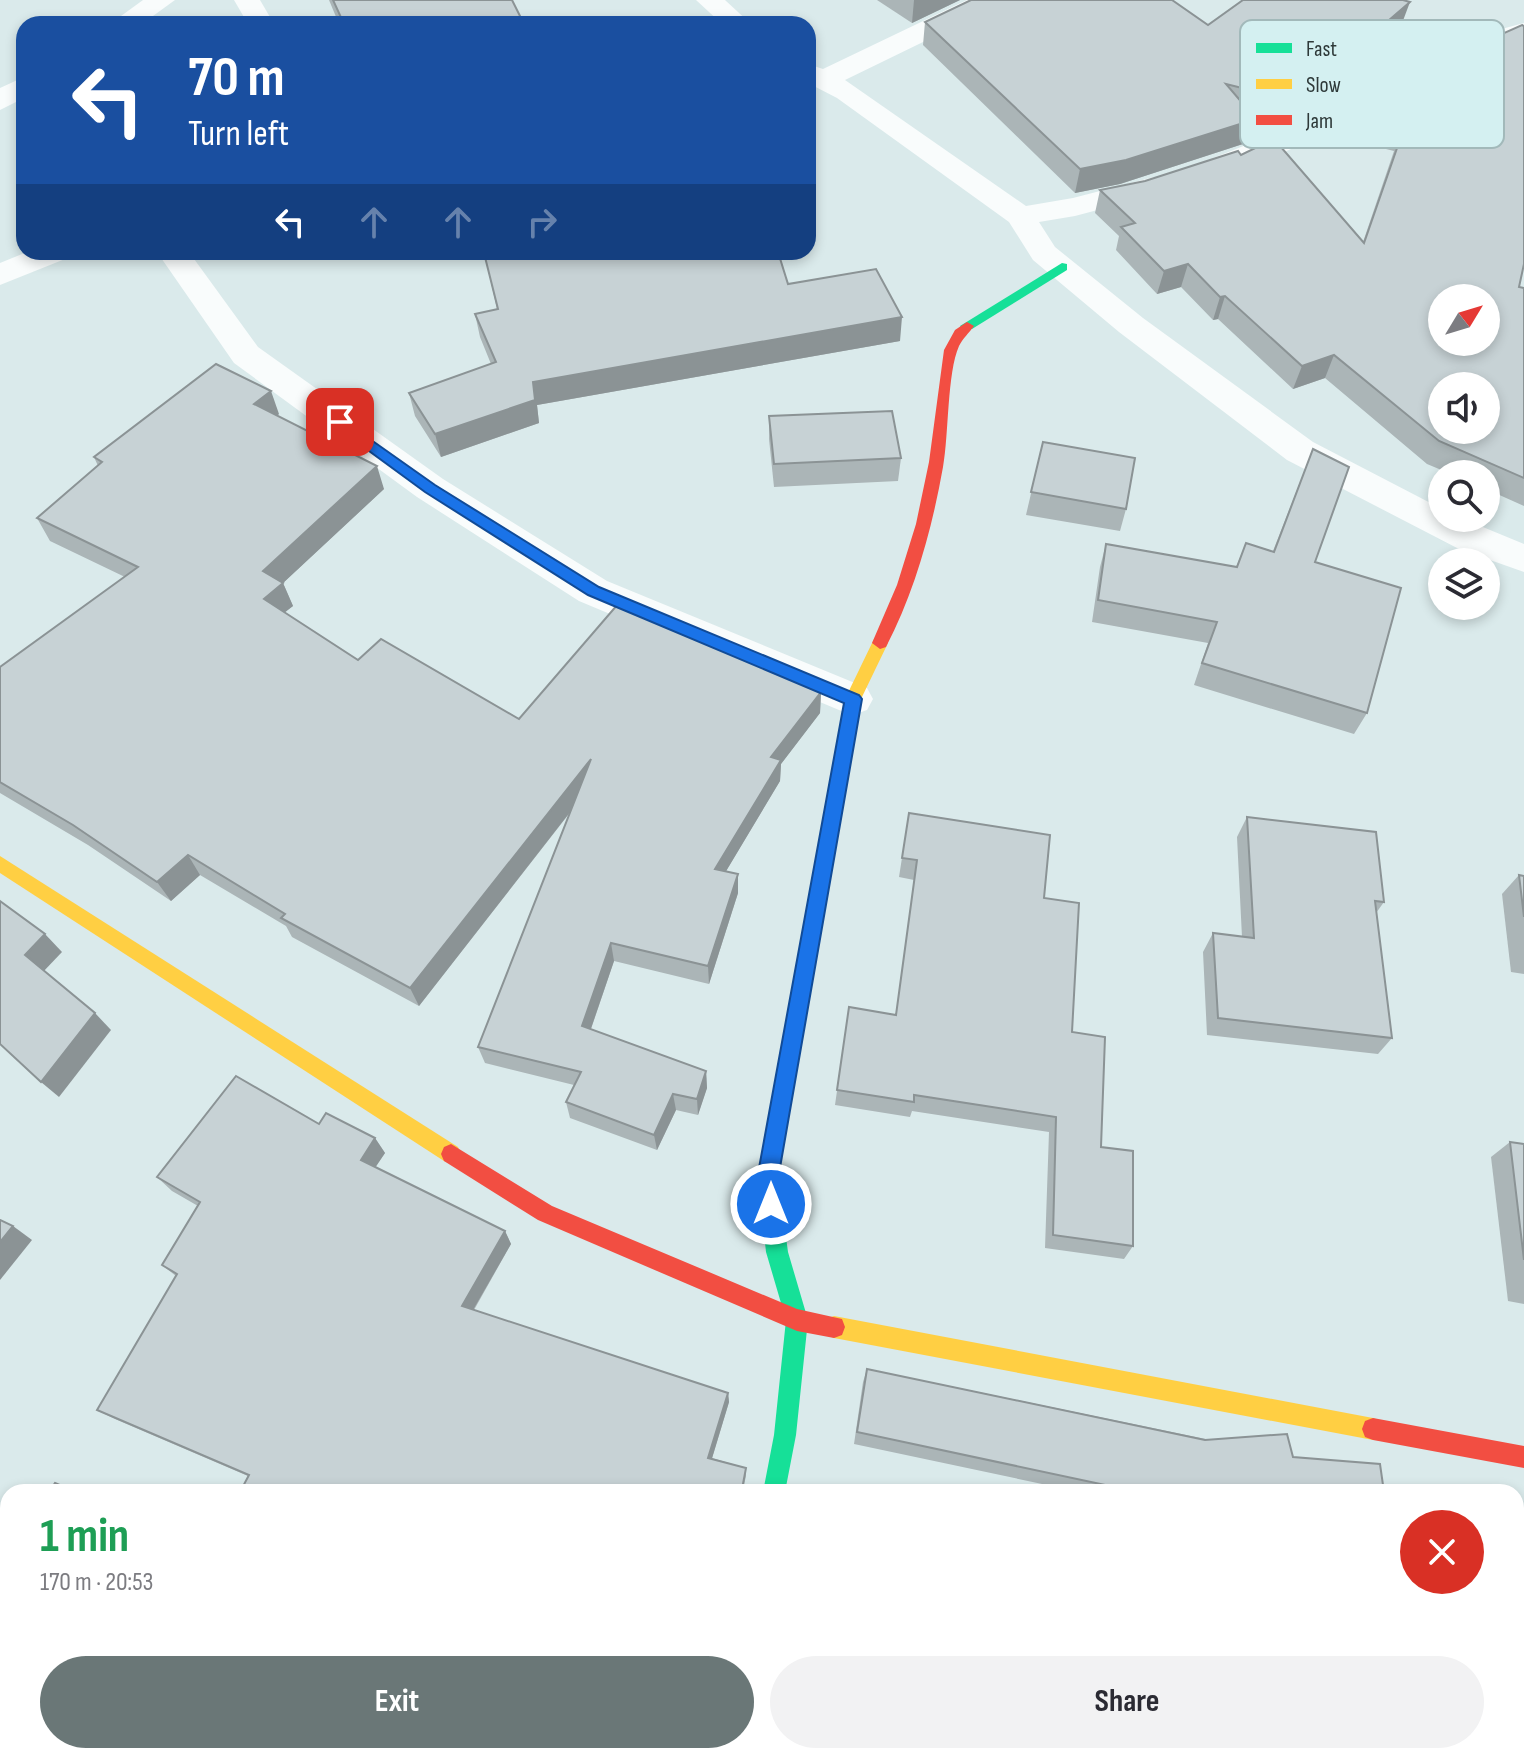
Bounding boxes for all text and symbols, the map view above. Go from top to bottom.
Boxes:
legend [1240,20,1504,148]
text: Fast [1306,36,1337,63]
text: 70 m [188,45,285,112]
icon: left [56,48,160,152]
text: Slow [1306,72,1341,99]
text: Jam [1305,108,1333,135]
text: Turn left [188,113,289,156]
icon: left [268,200,312,244]
icon: ahead [352,200,396,244]
icon: ahead [436,200,480,244]
icon: right [520,200,564,244]
north arrow [1428,284,1500,356]
map controls [1428,284,1500,620]
button: sound [1428,372,1500,444]
pin [306,388,374,456]
icon: arrive [318,400,362,444]
button: search [1428,460,1500,532]
button: layers [1428,548,1500,620]
position arrow [729,1162,813,1246]
text: 1 min [40,1508,129,1565]
button: close [1400,1510,1484,1594]
text: 170 m · 20:53 [40,1567,153,1598]
button: Exit [40,1656,754,1748]
button: Share [770,1656,1484,1748]

